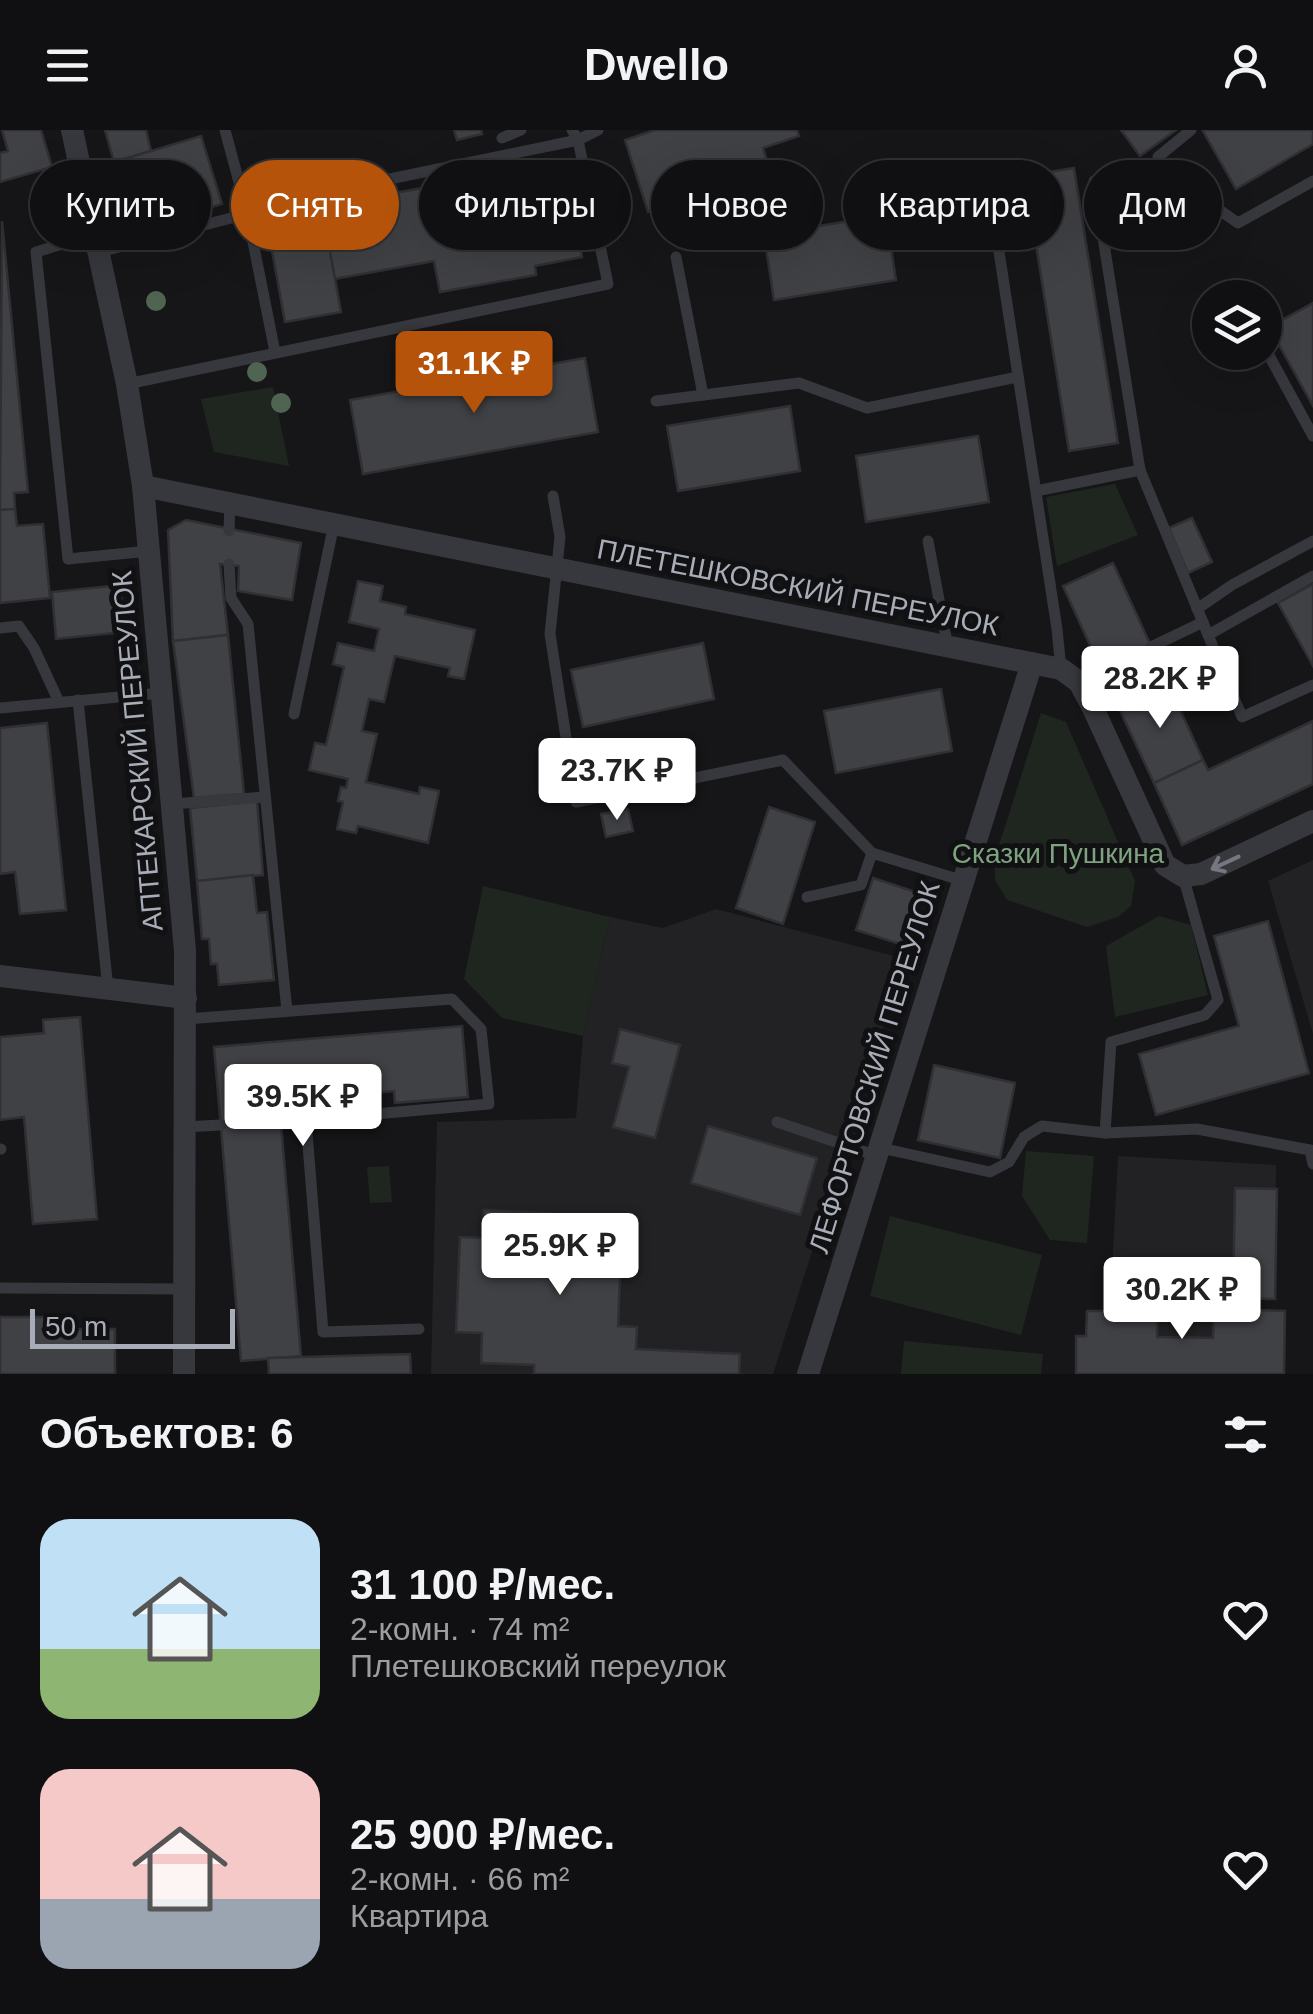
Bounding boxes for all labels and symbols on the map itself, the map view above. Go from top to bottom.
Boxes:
pin: 31.1K ₽ [382,331,566,416]
street label: ПЛЕТЕШКОВСКИЙ ПЕРЕУЛОК [595,533,1002,642]
street label: АПТЕКАРСКИЙ ПЕРЕУЛОК [106,569,169,932]
pin: 28.2K ₽ [1068,646,1252,731]
pin: 23.7K ₽ [525,738,709,823]
park label: Сказки Пушкина [952,838,1165,869]
one-way arrow [1211,854,1241,873]
street label: ЛЕФОРТОВСКИЙ ПЕРЕУЛОК [803,877,946,1257]
pin: 39.5K ₽ [211,1064,395,1149]
pin: 25.9K ₽ [468,1213,652,1298]
pin: 30.2K ₽ [1090,1257,1274,1342]
scale bar [30,1304,235,1348]

